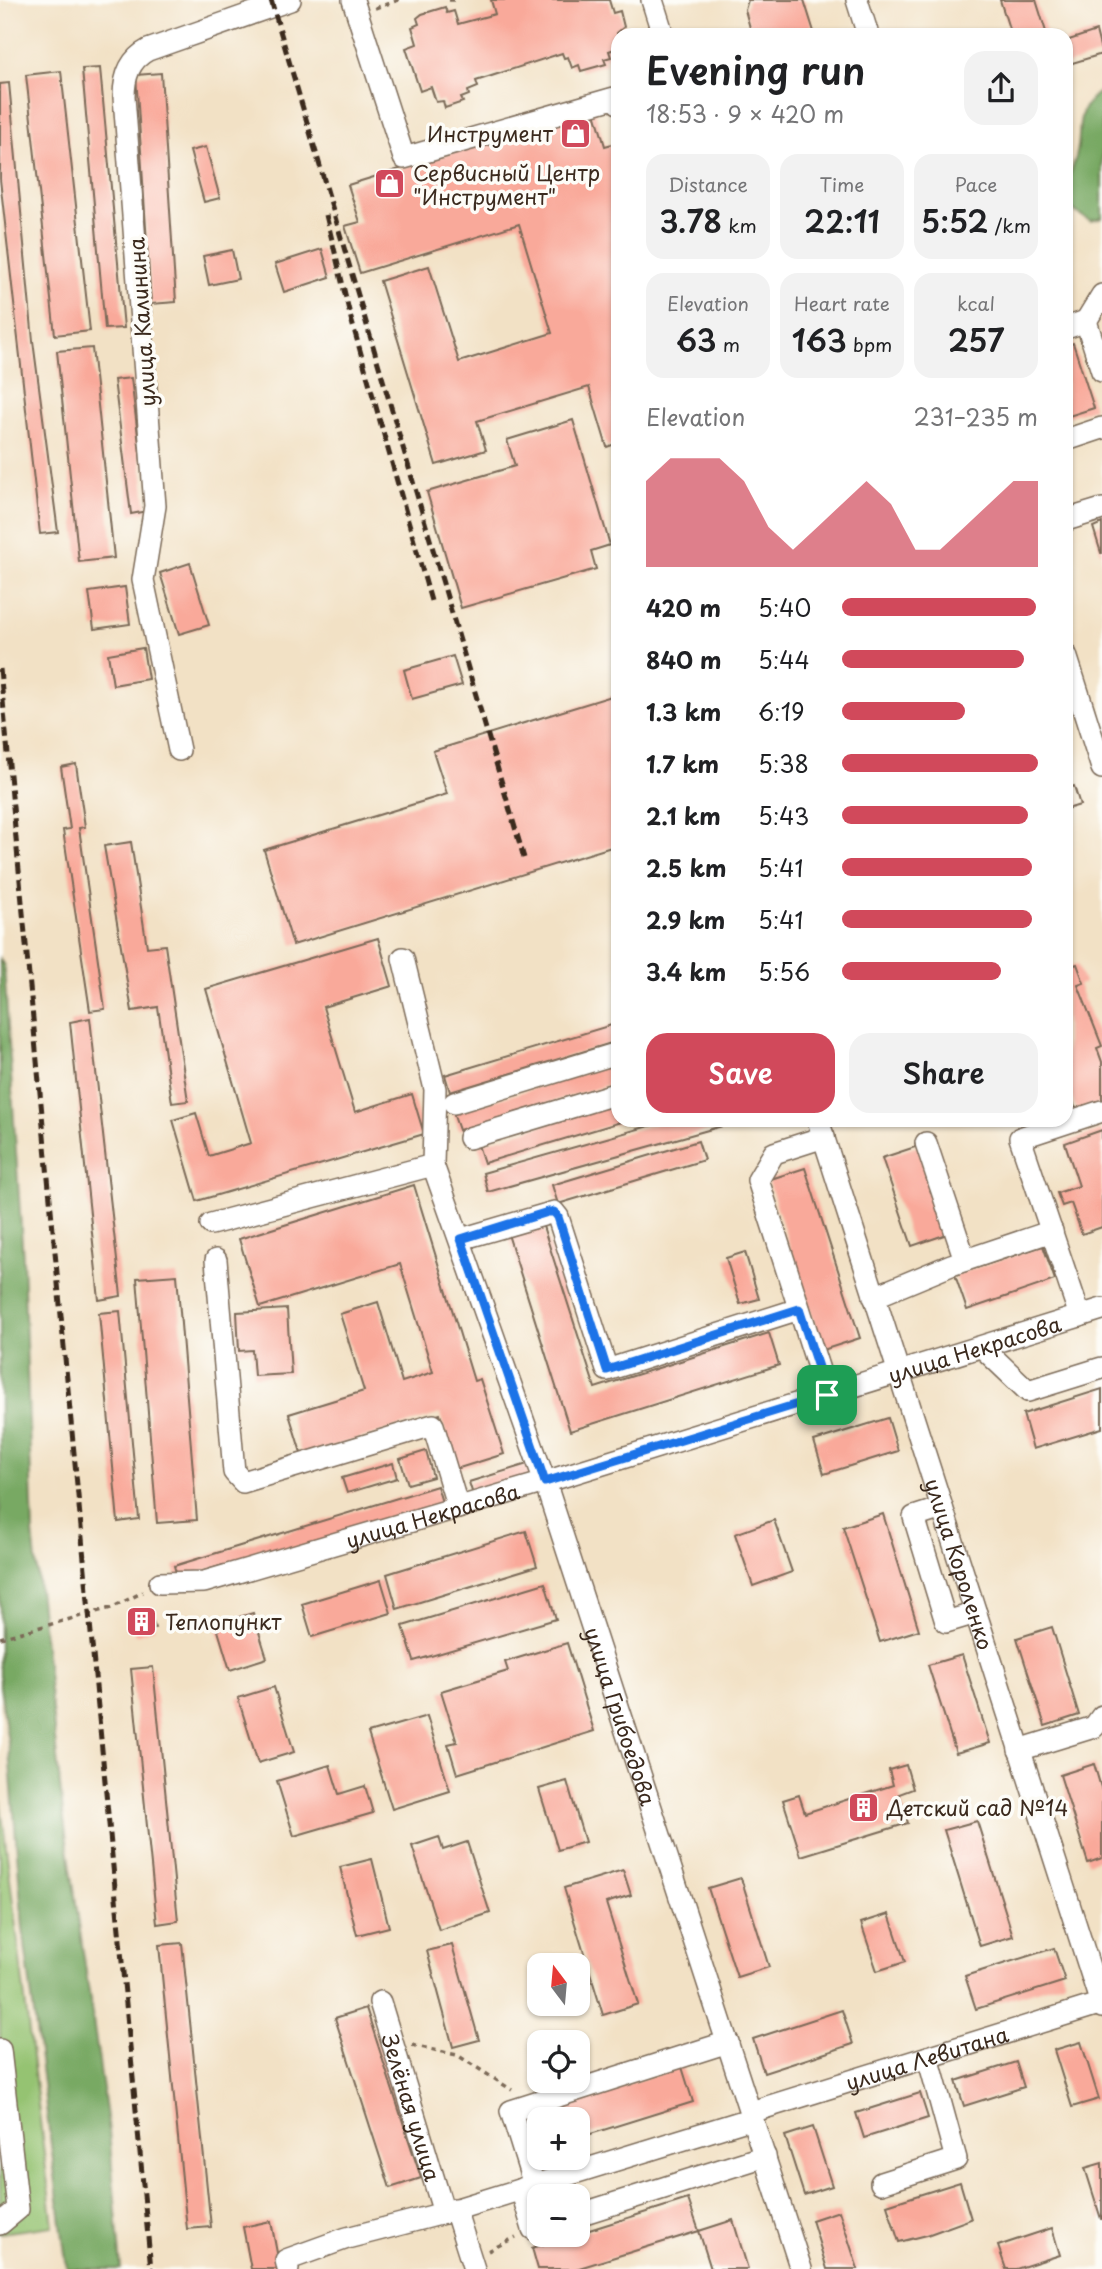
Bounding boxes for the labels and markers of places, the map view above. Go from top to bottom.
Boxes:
shop icon: Инструмент [559,116,593,150]
place label: Инструмент [427,117,554,149]
place label: Сервисный Центр "Инструмент" [413,156,600,212]
shop icon: Сервисный Центр "Инструмент" [373,167,407,201]
pin [797,1365,857,1425]
building icon: Теплопункт [125,1604,159,1638]
place label: Теплопункт [165,1605,282,1637]
building icon: Детский сад №14 [847,1790,881,1824]
place label: Детский сад №14 [886,1791,1068,1823]

